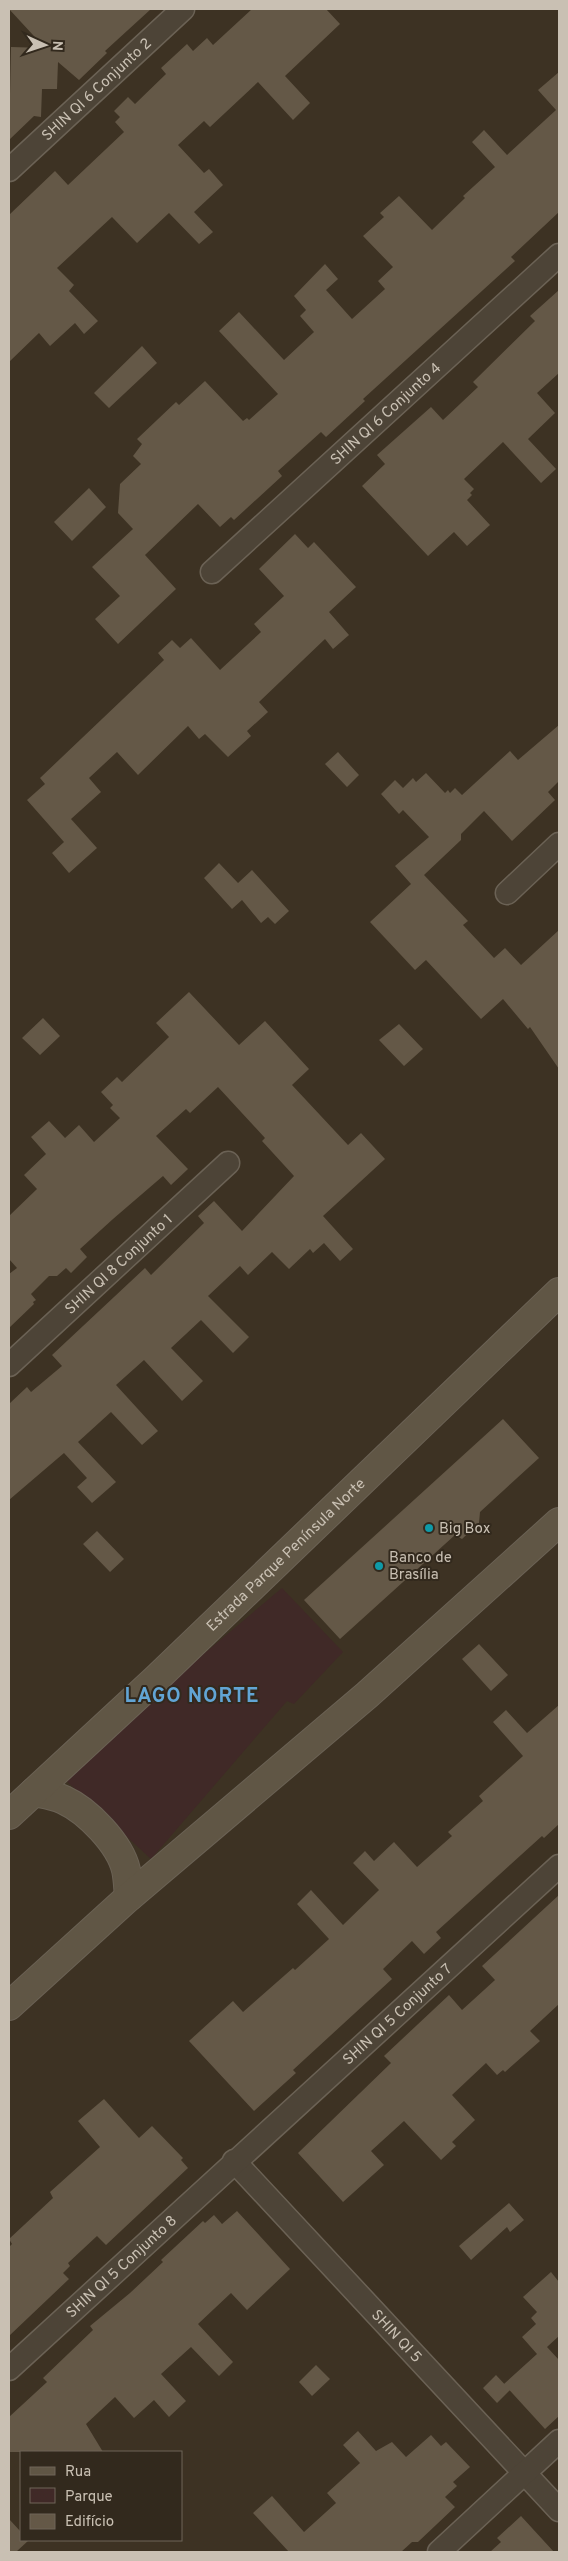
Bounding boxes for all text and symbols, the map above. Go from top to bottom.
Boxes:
north arrow [20,20,70,70]
street label: SHIN QI 6 Conjunto 2 [38,35,154,145]
street label: SHIN QI 6 Conjunto 4 [327,359,446,470]
street label: SHIN QI 8 Conjunto 1 [62,1211,177,1319]
street label: Estrada Parque Península Norte [203,1475,370,1636]
place label: Big Box [439,1520,491,1539]
marker: Big Box [423,1522,435,1534]
place label: Banco de Brasília [389,1549,452,1585]
marker: Banco de Brasília [373,1560,385,1572]
district label: LAGO NORTE [124,1684,260,1710]
street label: SHIN QI 5 Conjunto 7 [340,1960,457,2070]
street label: SHIN QI 5 Conjunto 8 [63,2212,182,2323]
street label: SHIN QI 5 [366,2306,425,2367]
legend [20,2451,182,2541]
text: Rua [65,2463,91,2482]
text: Parque [65,2488,113,2507]
text: Edifício [65,2513,114,2532]

